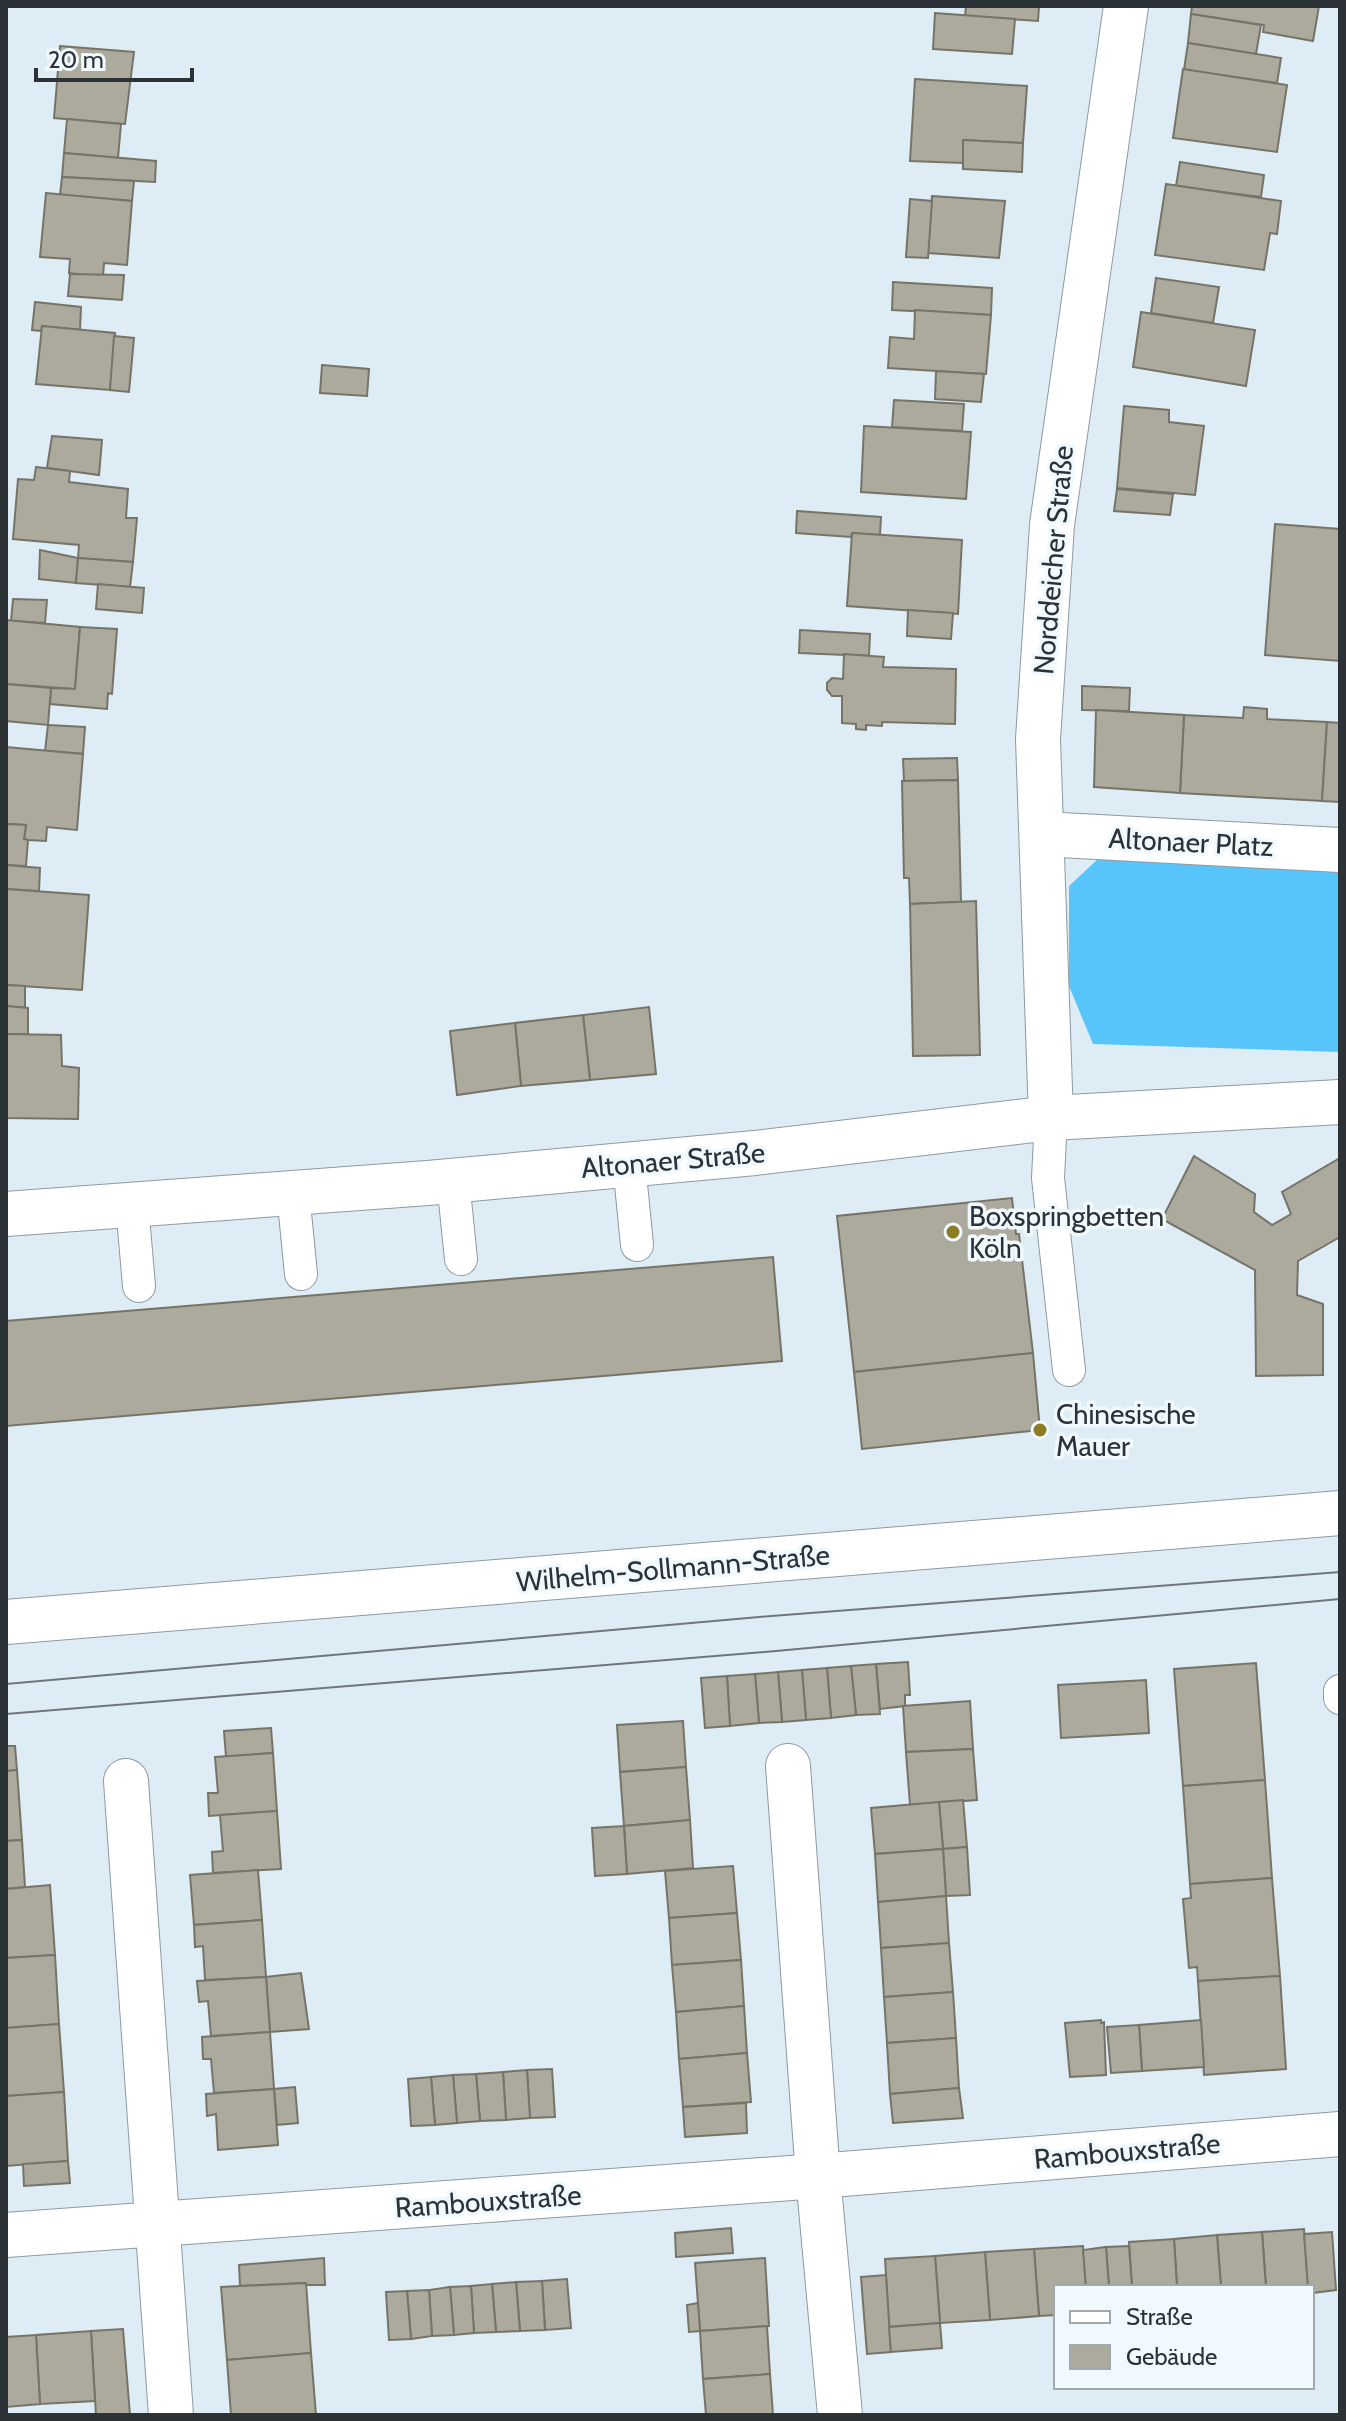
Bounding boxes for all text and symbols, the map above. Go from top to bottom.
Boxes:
scale bar [36,32,192,82]
text: 20 m [48,45,104,74]
street label: Norddeicher Straße [1026,444,1080,676]
street label: Altonaer Platz [1108,821,1274,863]
street label: Altonaer Straße [580,1135,766,1185]
place label: Boxspringbetten Köln [969,1199,1164,1265]
marker: Boxspringbetten Köln [944,1223,962,1241]
place label: Chinesische Mauer [1056,1397,1196,1463]
marker: Chinesische Mauer [1031,1421,1049,1439]
street label: Wilhelm-Sollmann-Straße [515,1537,831,1599]
street label: Rambouxstraße [1032,2126,1222,2176]
street label: Rambouxstraße [393,2178,583,2224]
legend [1054,2285,1314,2389]
text: Straße [1126,2302,1193,2331]
text: Gebäude [1126,2342,1217,2371]

